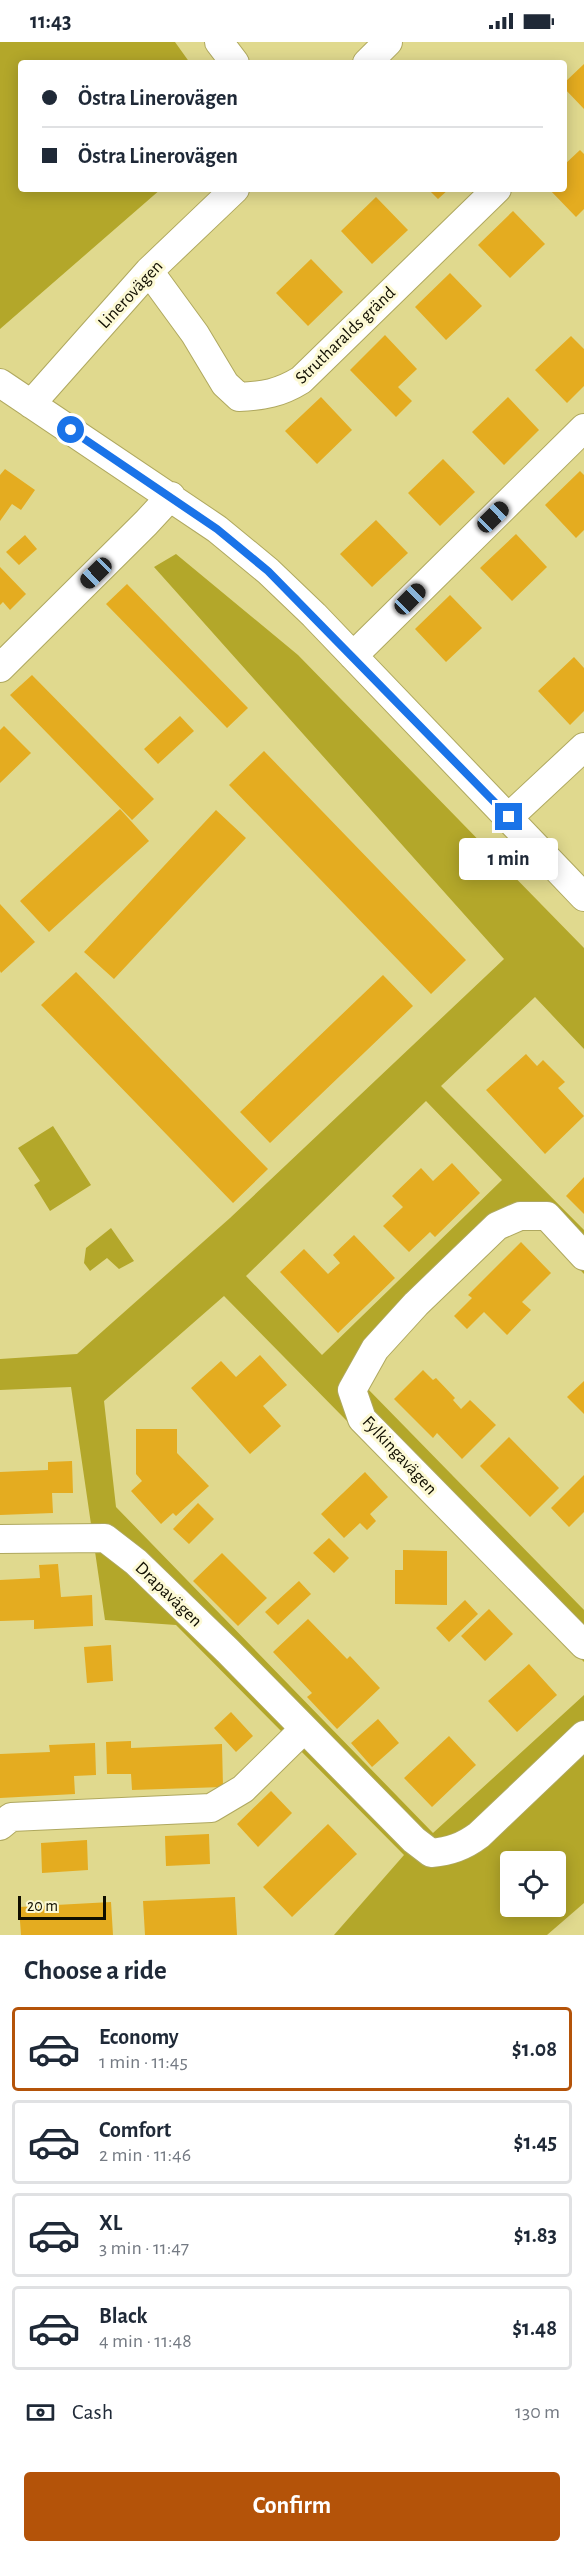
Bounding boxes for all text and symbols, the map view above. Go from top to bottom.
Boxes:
text: 11:43 [30,10,71,32]
text: Östra Linerovägen [78,87,238,109]
text: Östra Linerovägen [78,145,238,167]
street label: Linerovägen [95,257,167,332]
street label: Strutharalds gränd [292,284,399,388]
route start [57,416,84,443]
car [474,498,512,536]
car [77,554,115,592]
car [391,580,429,618]
route end [495,803,522,830]
callout: 1 min [460,838,558,880]
text: 1 min [487,849,530,869]
street label: Fylkingavägen [359,1413,440,1498]
street label: Drapavägen [132,1559,205,1631]
map controls [500,1851,566,1917]
button: locate [500,1851,566,1917]
scale bar [18,1893,106,1920]
text: 20 m [27,1898,58,1914]
text: Choose a ride [24,1957,167,1984]
icon: car [27,2022,81,2076]
text: Economy [99,2026,179,2048]
text: $1.08 [512,2038,557,2060]
text: 1 min · 11:45 [99,2052,188,2072]
icon: car [27,2115,81,2169]
text: Comfort [99,2119,171,2141]
text: $1.45 [514,2131,557,2153]
text: 2 min · 11:46 [99,2145,191,2165]
icon: car [27,2208,81,2262]
text: XL [99,2212,122,2234]
text: $1.83 [514,2224,557,2246]
text: 3 min · 11:47 [99,2238,189,2258]
icon: car [27,2301,81,2355]
text: Black [99,2305,147,2327]
text: $1.48 [512,2317,557,2339]
text: 4 min · 11:48 [99,2331,192,2351]
icon: cash [24,2396,57,2429]
text: Cash [72,2401,113,2423]
text: 130 m [515,2402,560,2422]
button: Confirm [24,2472,560,2541]

